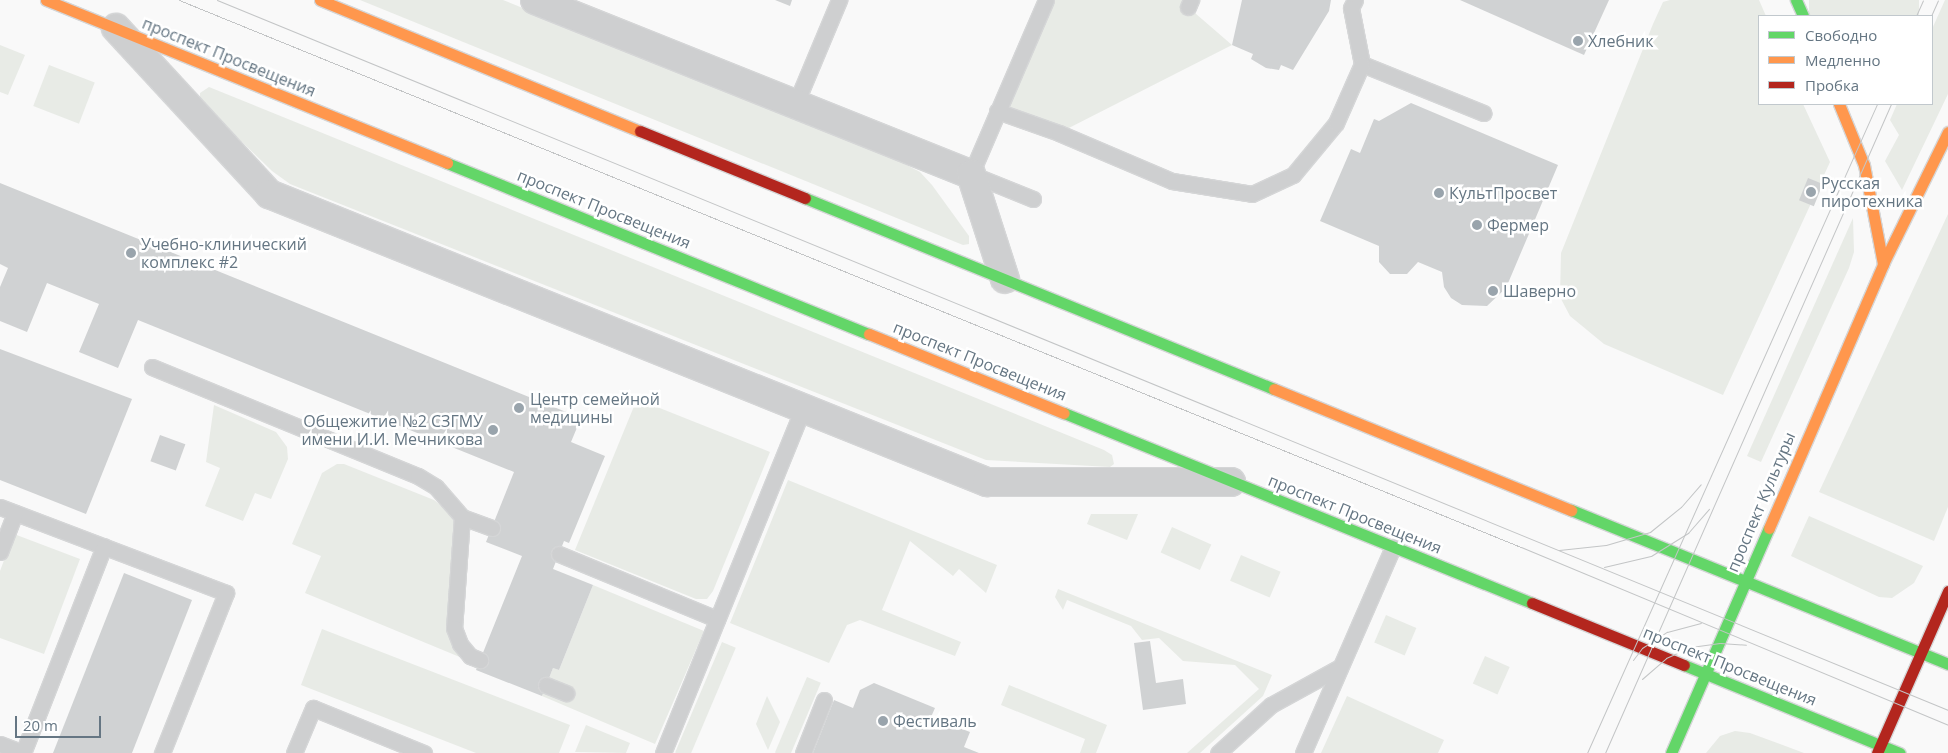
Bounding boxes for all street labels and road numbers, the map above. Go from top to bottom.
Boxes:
street label: проспект Просвещения [140,13,318,101]
street label: проспект Просвещения [515,165,693,253]
street label: проспект Просвещения [891,317,1069,405]
street label: проспект Культуры [1723,429,1799,575]
street label: проспект Просвещения [1266,470,1444,558]
street label: проспект Просвещения [1641,622,1819,710]

